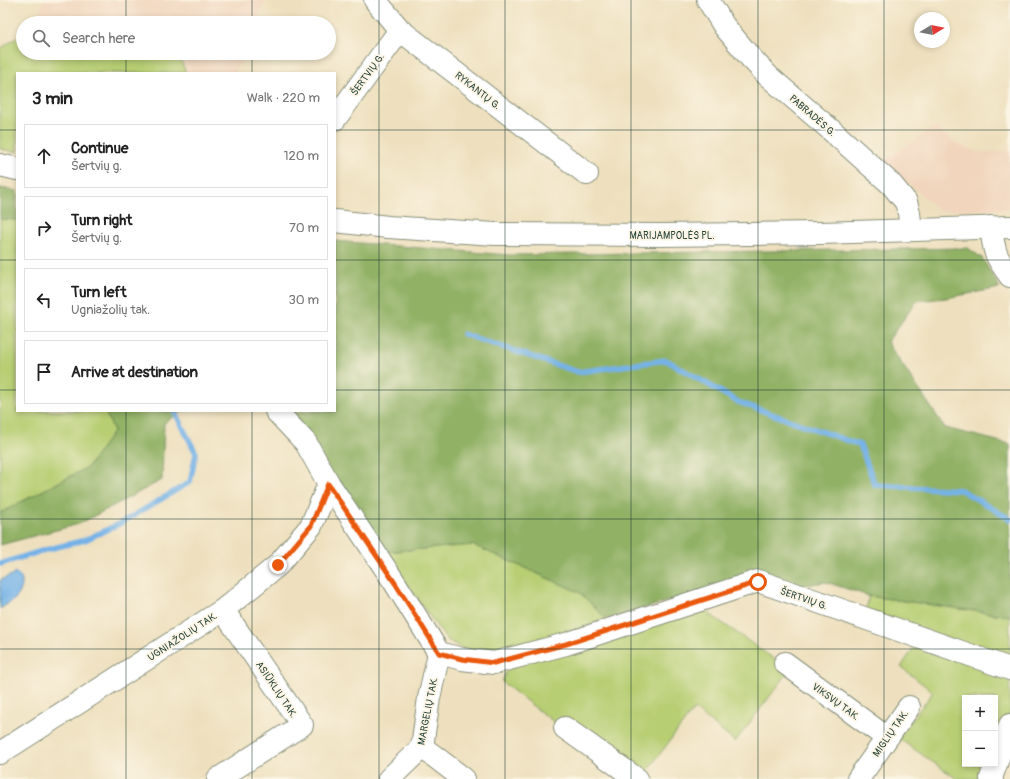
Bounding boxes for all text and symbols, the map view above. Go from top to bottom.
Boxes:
north arrow [914,12,950,48]
search box [16,16,336,60]
icon: search [30,27,52,49]
text: Search here [62,29,135,48]
street label: ŠERTVIŲ G. [347,50,387,98]
street label: RYKANTŲ G. [452,69,502,112]
text: 3 min [32,88,73,109]
text: Walk · 220 m [247,90,320,106]
street label: PABRADĖS G. [787,92,838,139]
text: Continue [71,139,129,158]
icon: ahead [33,145,55,167]
text: 120 m [283,148,319,164]
text: Šertvių g. [71,158,122,174]
text: Turn right [71,211,132,230]
icon: right [33,217,55,239]
text: 70 m [289,220,319,236]
text: Šertvių g. [71,230,122,246]
street label: MARIJAMPOLĖS PL. [629,230,715,242]
text: Turn left [71,283,127,302]
icon: left [33,289,55,311]
text: 30 m [289,292,319,308]
text: Ugniažolių tak. [71,302,150,318]
icon: arrive [33,361,55,383]
text: Arrive at destination [71,363,198,382]
route end [269,556,287,574]
route start [749,573,767,591]
street label: ŠERTVIŲ G. [779,583,829,613]
street label: UGNIAŽOLIŲ TAK. [145,609,219,664]
street label: ASIŪKLIŲ TAK. [253,659,299,720]
street label: MARGELIŲ TAK. [416,676,440,746]
street label: VIKSVŲ TAK. [809,681,861,723]
map controls [962,695,998,767]
button: + [962,695,998,731]
street label: MIGLIŲ TAK. [870,708,911,759]
button: − [962,731,998,767]

